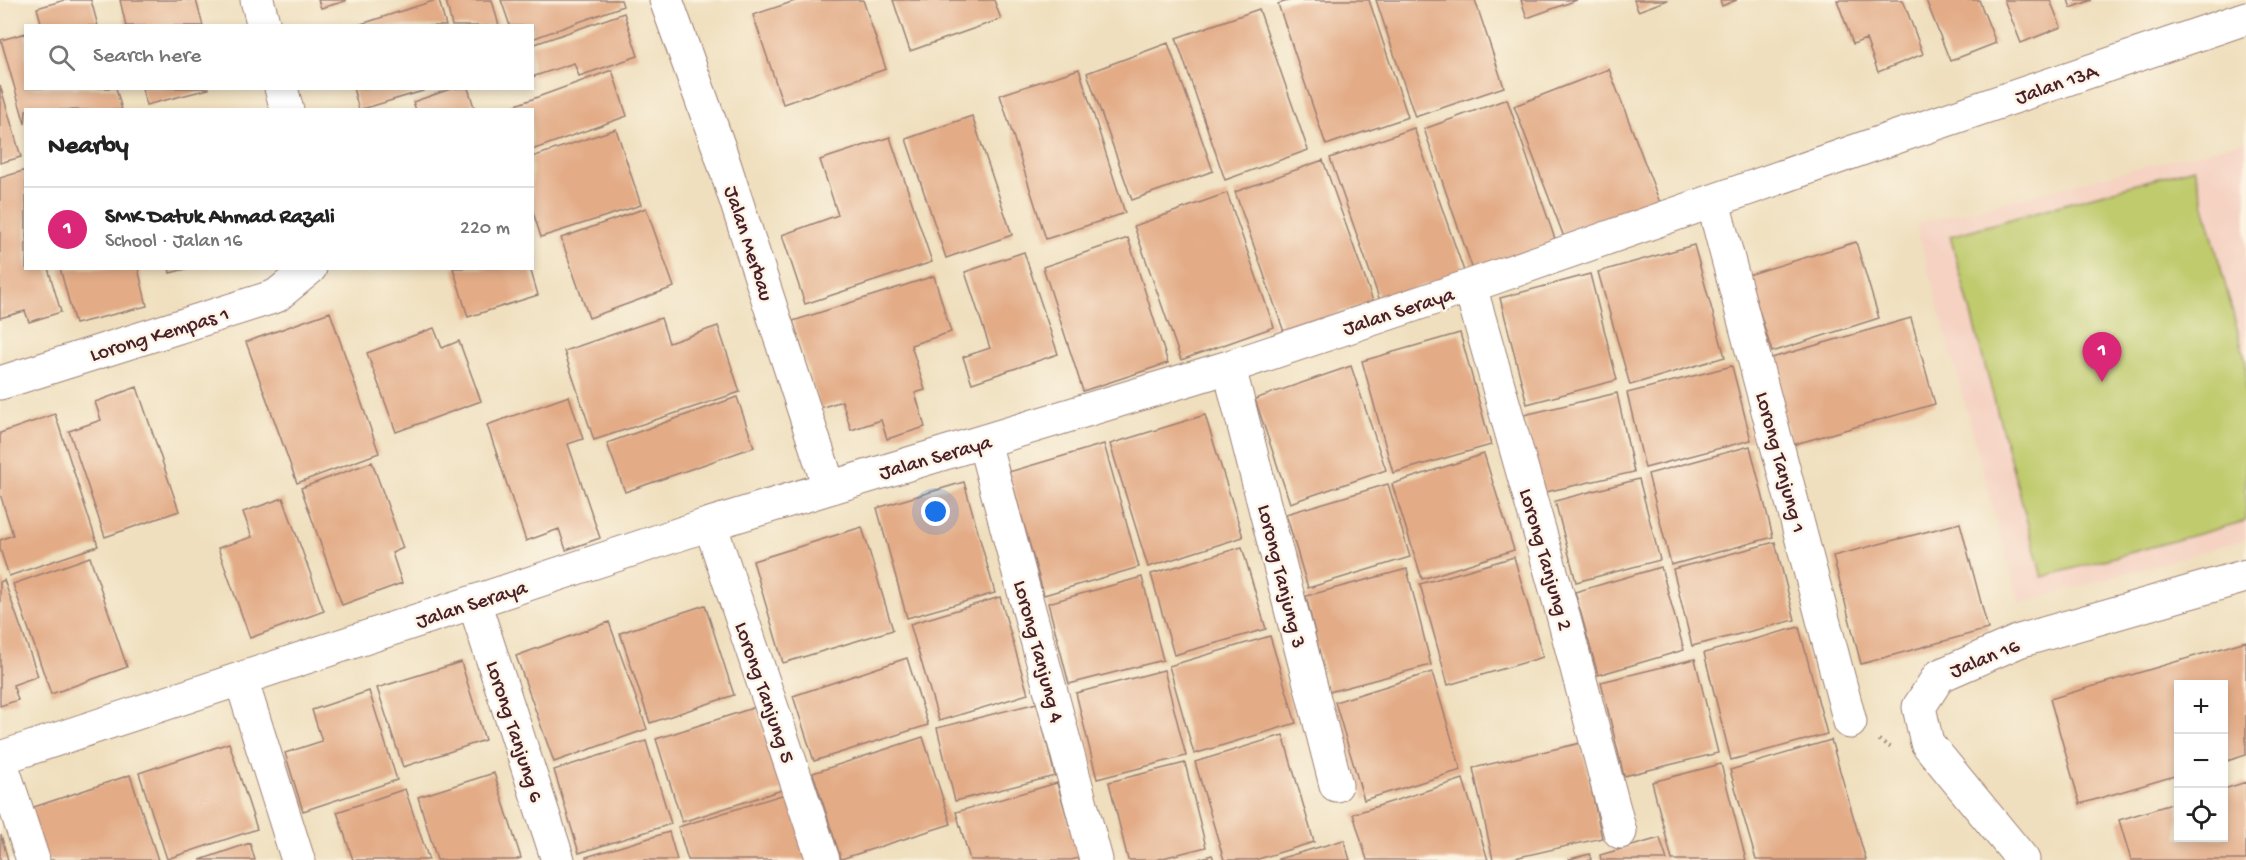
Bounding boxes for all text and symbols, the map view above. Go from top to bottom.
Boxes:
search box [24,24,534,90]
icon: search [45,41,78,74]
text: Search here [93,44,201,70]
street label: Jalan 13A [2013,60,2103,112]
text: Nearby [48,132,129,163]
street label: Jalan Merbau [716,183,777,305]
text: SMK Datuk Ahmad Razali [105,205,335,231]
text: 1 [63,218,72,241]
text: 220 m [460,218,510,241]
text: School · Jalan 16 [105,231,242,254]
street label: Jalan Seraya [1340,283,1459,343]
street label: Lorong Kempas 1 [87,303,233,369]
pin: 1 [2082,332,2122,382]
street label: Lorong Tanjung 1 [1748,390,1809,536]
street label: Jalan Seraya [877,431,996,487]
street label: Lorong Tanjung 2 [1511,486,1576,634]
your location [921,497,950,526]
street label: Lorong Tanjung 3 [1250,502,1310,651]
street label: Jalan Seraya [413,576,532,636]
street label: Lorong Tanjung 4 [1006,578,1068,726]
street label: Lorong Tanjung 5 [727,619,799,767]
street label: Jalan 16 [1947,635,2024,686]
street label: Lorong Tanjung 6 [478,658,547,806]
map controls [2174,680,2228,842]
button: + [2174,680,2228,734]
button: − [2174,734,2228,788]
button: locate [2174,788,2228,842]

